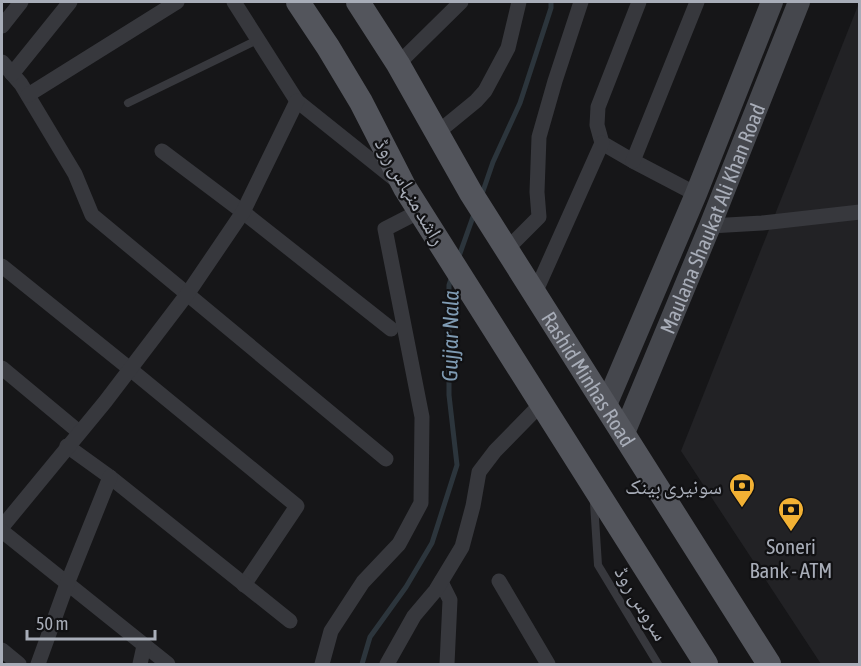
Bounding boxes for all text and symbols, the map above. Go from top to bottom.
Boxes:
street label: Maulana Shaukat Ali Khan Road [655,100,769,337]
street label: راشد منہاس روڈ [369,133,451,250]
water label: Gujjar Nala [436,290,464,382]
street label: Rashid Minhas Road [537,307,640,451]
bank icon: سونیری بینک [727,471,757,509]
place label: سونیری بینک [625,474,722,499]
bank icon: Soneri Bank - ATM [776,495,806,533]
place label: Soneri Bank - ATM [750,534,832,582]
street label: سروس روڈ [609,561,674,646]
scale bar [27,603,154,641]
text: 50 m [36,613,68,634]

